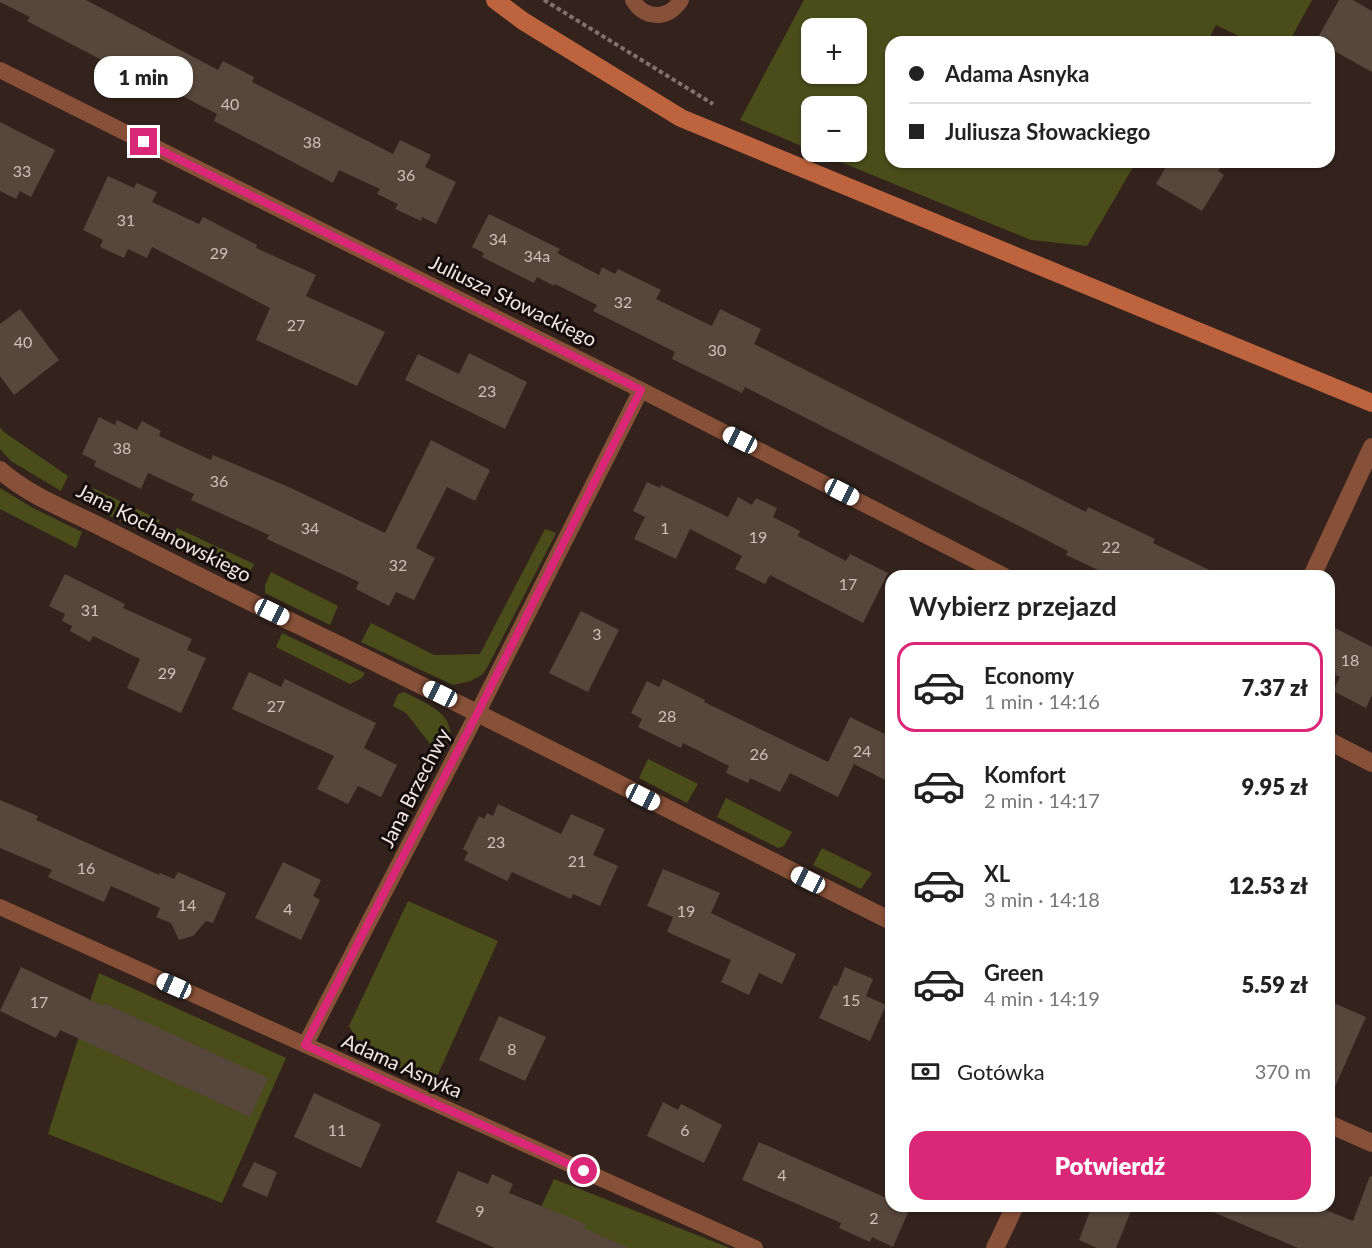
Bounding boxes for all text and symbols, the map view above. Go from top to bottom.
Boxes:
map controls [801,18,867,162]
button: + [801,18,867,84]
callout: 1 min [94,55,194,97]
text: Adama Asnyka [945,60,1089,87]
text: 1 min [119,65,168,89]
house number: 40 [221,94,239,113]
button: − [801,96,867,162]
text: Juliusza Słowackiego [945,118,1150,145]
route end [130,128,157,155]
house number: 38 [303,132,321,151]
house number: 33 [13,161,31,180]
house number: 36 [397,165,415,184]
house number: 31 [117,210,135,229]
house number: 34 [489,229,507,248]
house number: 29 [210,243,228,262]
house number: 34a [524,246,550,265]
street label: Juliusza Słowackiego [426,249,601,351]
house number: 32 [614,292,632,311]
house number: 27 [287,315,305,334]
house number: 40 [14,332,32,351]
house number: 30 [708,340,726,359]
house number: 23 [478,381,496,400]
car [720,424,760,456]
house number: 38 [113,438,131,457]
house number: 36 [210,471,228,490]
car [822,476,862,508]
street label: Jana Kochanowskiego [73,478,256,586]
house number: 34 [301,518,319,537]
house number: 1 [660,518,670,537]
house number: 19 [749,527,767,546]
house number: 22 [1102,537,1120,556]
house number: 32 [389,555,407,574]
house number: 17 [839,574,857,593]
text: Wybierz przejazd [909,589,1117,622]
car [252,596,292,628]
house number: 31 [81,600,99,619]
house number: 3 [592,624,602,643]
house number: 18 [1341,650,1359,669]
icon: car [912,660,966,714]
text: Economy [984,662,1074,689]
house number: 29 [158,663,176,682]
text: 7.37 zł [1241,674,1308,701]
car [420,678,460,710]
text: 1 min · 14:16 [984,689,1100,713]
house number: 27 [267,696,285,715]
house number: 28 [658,706,676,725]
street label: Jana Brzechwy [374,723,455,851]
house number: 24 [853,741,871,760]
house number: 26 [750,744,768,763]
icon: car [912,759,966,813]
text: Komfort [984,761,1066,788]
text: 9.95 zł [1241,773,1308,800]
car [623,781,663,813]
text: 2 min · 14:17 [984,788,1100,812]
house number: 23 [487,832,505,851]
house number: 21 [568,851,586,870]
house number: 16 [77,858,95,877]
icon: car [912,858,966,912]
text: XL [984,860,1010,887]
car [788,864,828,896]
text: 12.53 zł [1229,872,1308,899]
text: 3 min · 14:18 [984,887,1100,911]
house number: 14 [178,895,196,914]
house number: 4 [283,899,293,918]
house number: 19 [677,901,695,920]
icon: car [912,957,966,1011]
text: Green [984,959,1044,986]
car [154,970,194,1002]
text: 5.59 zł [1241,971,1308,998]
text: 4 min · 14:19 [984,986,1100,1010]
house number: 15 [842,990,860,1009]
house number: 17 [30,992,48,1011]
street label: Adama Asnyka [339,1028,466,1102]
house number: 8 [507,1039,517,1058]
icon: cash [909,1055,942,1088]
text: Gotówka [957,1058,1045,1085]
text: 370 m [1255,1059,1311,1083]
house number: 11 [328,1120,346,1139]
house number: 6 [680,1120,690,1139]
button: Potwierdź [909,1131,1311,1200]
route start [570,1157,597,1184]
house number: 4 [777,1165,787,1184]
house number: 9 [475,1201,485,1220]
house number: 2 [869,1208,879,1227]

